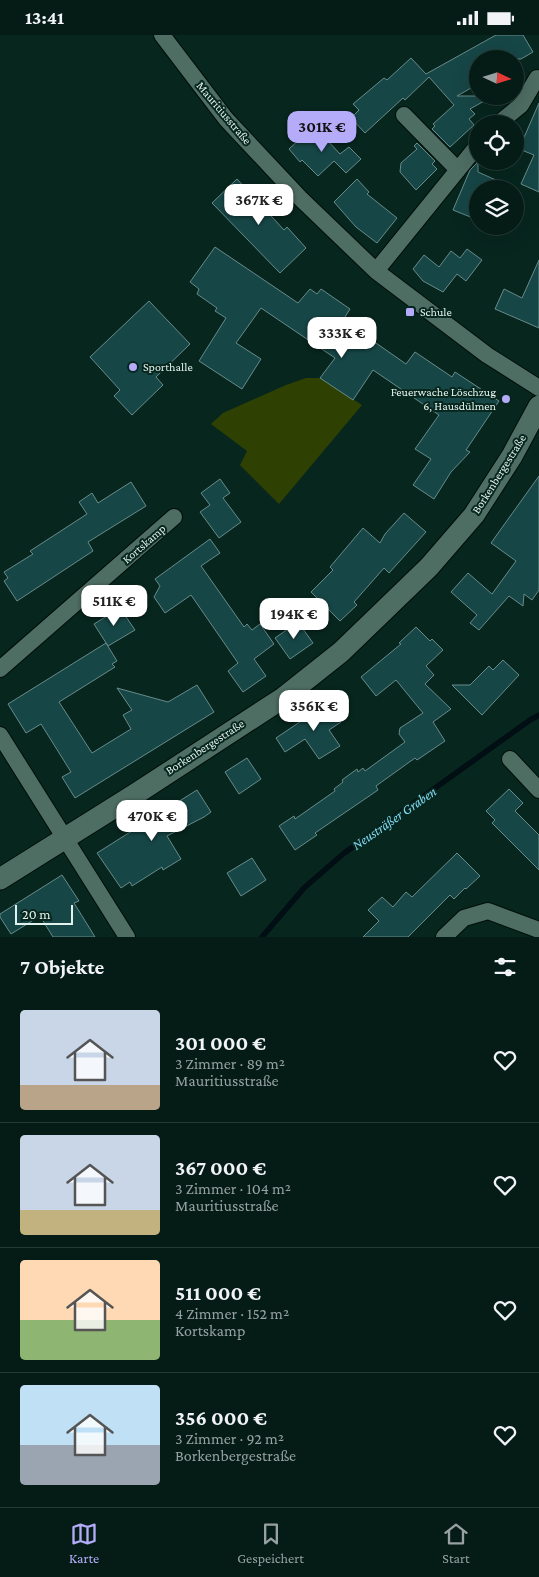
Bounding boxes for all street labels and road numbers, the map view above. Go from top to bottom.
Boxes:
street label: Mauritiusstraße [194,79,254,147]
street label: Borkenbergestraße [469,432,529,516]
street label: Kortskamp [120,521,168,567]
street label: Borkenbergestraße [163,716,247,778]

